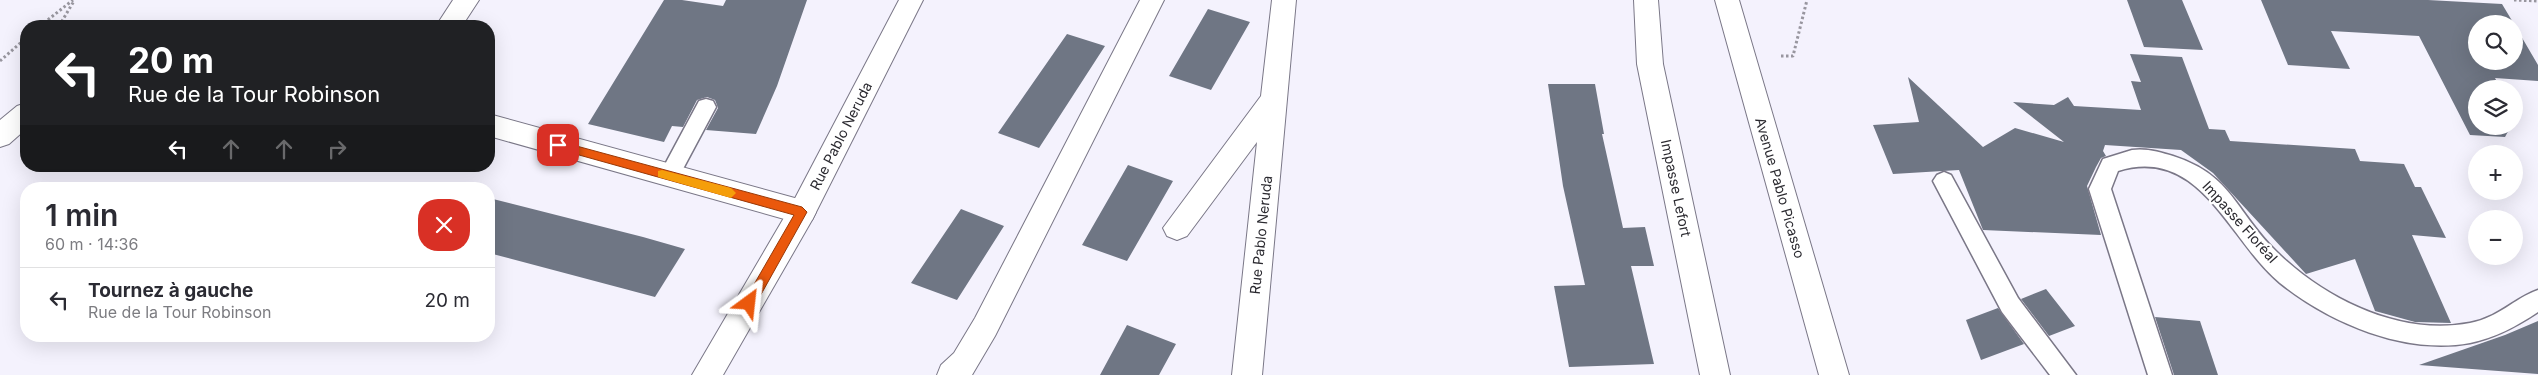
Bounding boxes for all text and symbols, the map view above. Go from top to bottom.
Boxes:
map controls [2468,15,2523,265]
button: search [2468,15,2523,70]
text: 20 m [128,39,214,81]
icon: left [45,40,110,105]
street label: Rue Pablo Neruda [806,79,875,193]
button: layers [2468,80,2523,135]
text: Rue de la Tour Robinson [128,81,380,107]
street label: Avenue Pablo Picasso [1752,115,1809,260]
pin [537,124,579,166]
icon: arrive [544,131,572,159]
icon: left [164,135,192,163]
icon: ahead [217,135,245,163]
icon: ahead [270,135,298,163]
icon: right [323,135,351,163]
street label: Impasse Lefort [1658,138,1695,238]
button: + [2468,145,2523,200]
street label: Rue Pablo Neruda [1246,175,1275,295]
street label: Impasse Floréal [2199,177,2282,266]
text: 1 min [45,197,118,233]
button: close [418,199,470,251]
button: − [2468,210,2523,265]
text: 60 m · 14:36 [45,234,138,254]
position arrow [722,276,774,328]
text: Tournez à gauche [88,279,253,302]
icon: left [45,286,73,314]
text: 20 m [424,289,470,312]
text: Rue de la Tour Robinson [88,302,272,322]

